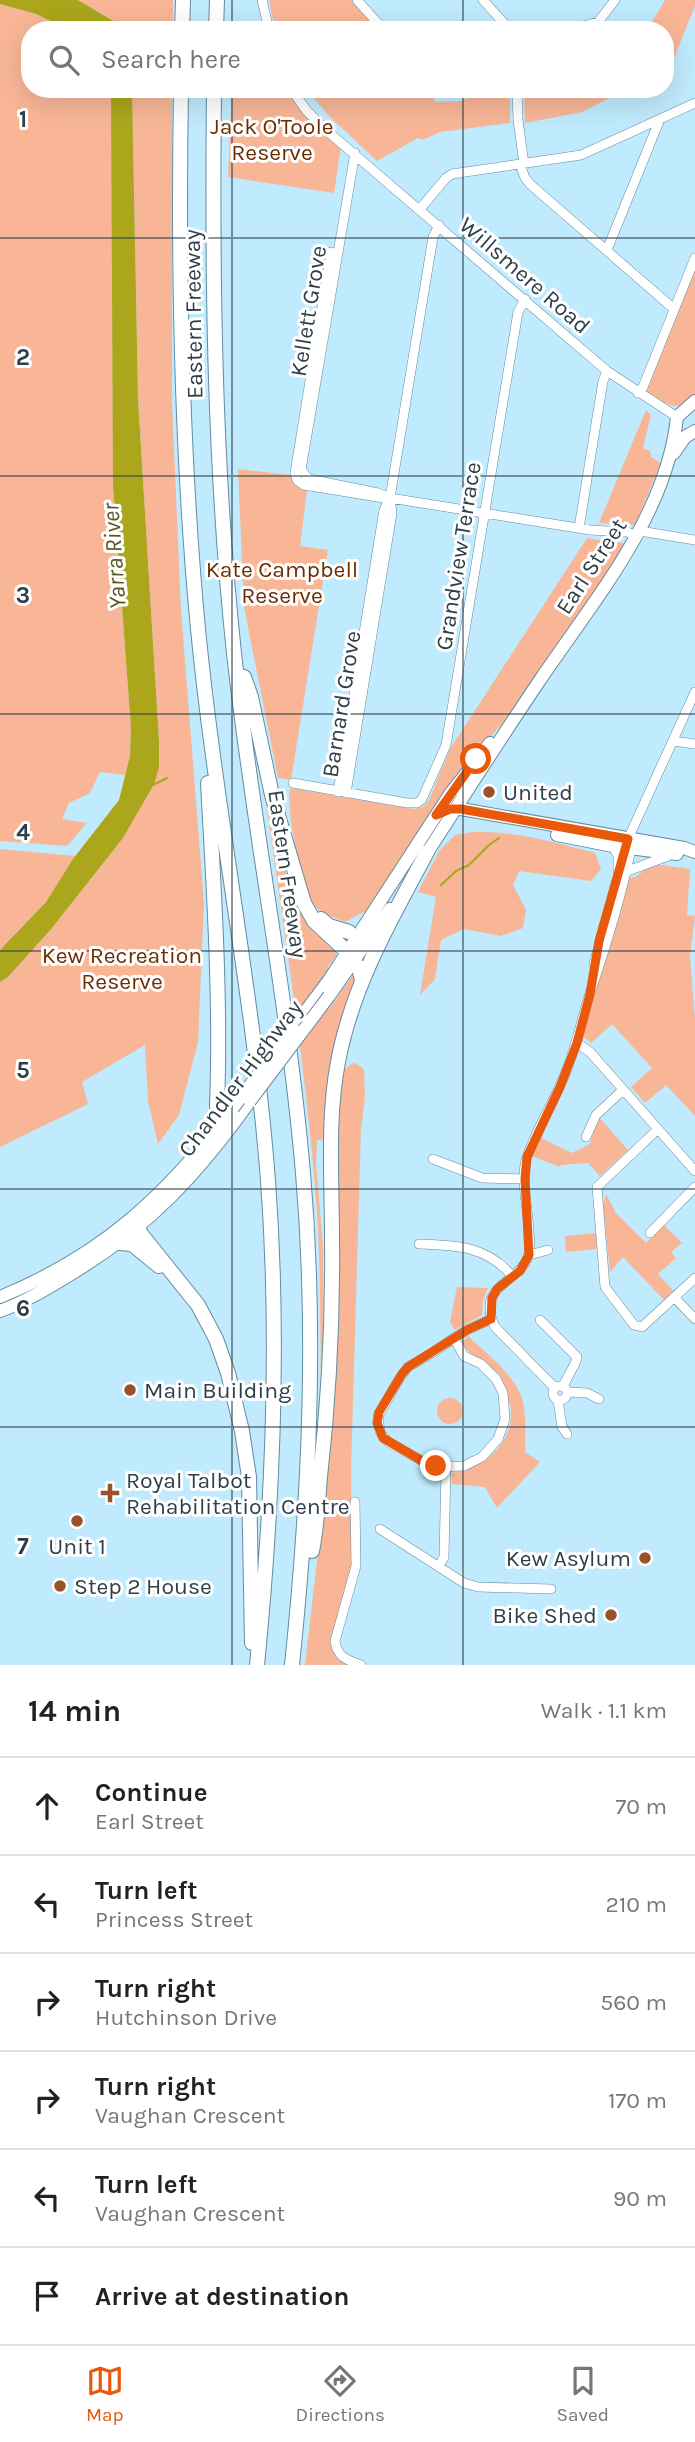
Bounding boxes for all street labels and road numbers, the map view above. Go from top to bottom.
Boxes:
street label: Willsmere Road [454,211,596,339]
street label: Eastern Freeway [179,229,208,399]
street label: Kellett Grove [285,244,332,379]
street label: Grandview Terrace [430,460,487,652]
street label: Earl Street [550,513,633,619]
street label: Barnard Grove [317,629,366,779]
street label: Eastern Freeway [262,788,313,960]
street label: Chandler Highway [173,994,308,1162]

